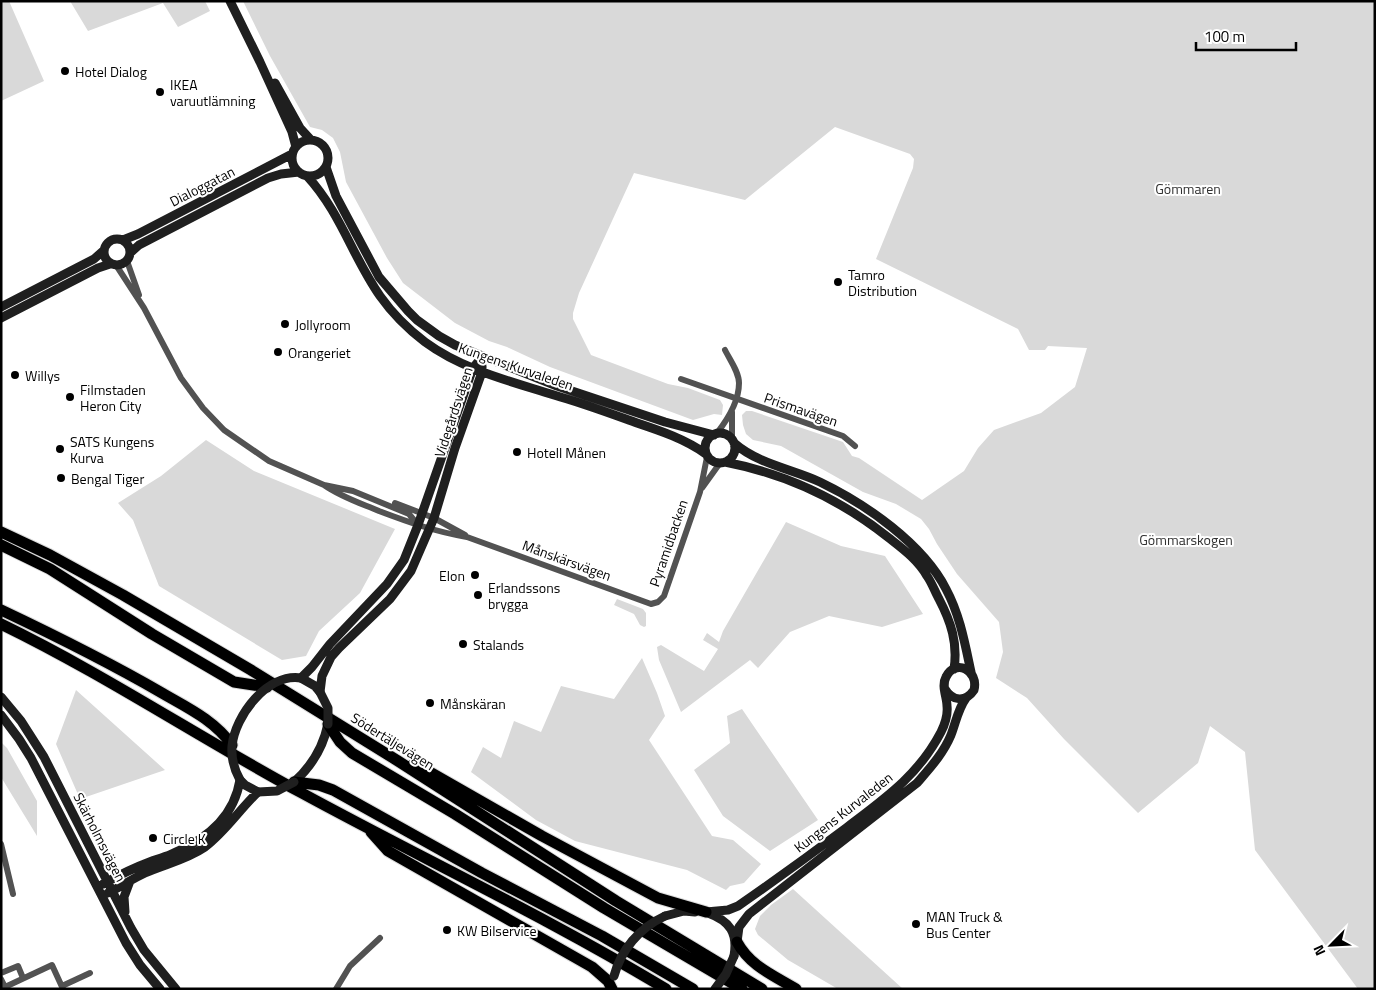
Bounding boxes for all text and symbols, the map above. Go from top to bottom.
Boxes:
scale bar [1196,20,1296,52]
text: 100 m [1204,25,1245,48]
place label: Hotel Dialog [75,61,147,82]
marker: Hotel Dialog [59,65,71,77]
place label: IKEA varuutlämning [170,74,256,111]
marker: IKEA varuutlämning [154,86,166,98]
street label: Dialoggatan [166,161,238,211]
park label: Gömmaren [1155,178,1221,199]
place label: Tamro Distribution [848,264,917,301]
marker: Tamro Distribution [832,276,844,288]
place label: Jollyroom [295,314,351,335]
marker: Jollyroom [279,318,291,330]
street label: Kungens Kurvaleden [456,337,576,395]
place label: Orangeriet [288,342,351,363]
marker: Orangeriet [272,346,284,358]
street label: Videgårdsvägen [429,364,477,460]
place label: Willys [25,365,60,386]
marker: Willys [9,369,21,381]
place label: Filmstaden Heron City [80,379,146,416]
street label: Prismavägen [761,387,841,431]
marker: Filmstaden Heron City [64,391,76,403]
place label: SATS Kungens Kurva [70,431,154,468]
place label: Hotell Månen [527,442,606,463]
marker: SATS Kungens Kurva [54,443,66,455]
marker: Hotell Månen [511,446,523,458]
place label: Bengal Tiger [71,468,144,489]
marker: Bengal Tiger [55,472,67,484]
street label: Pyramidbacken [643,497,693,589]
park label: Gömmarskogen [1139,529,1233,550]
street label: Månskärsvägen [520,534,614,586]
place label: Elon [439,565,465,586]
marker: Elon [469,569,481,581]
place label: Erlandssons brygga [488,577,560,614]
marker: Erlandssons brygga [472,589,484,601]
place label: Stalands [473,634,524,655]
marker: Stalands [457,638,469,650]
place label: Månskäran [440,693,506,714]
marker: Månskäran [424,697,436,709]
street label: Södertäljevägen [347,707,439,775]
street label: Kungens Kurvaleden [789,767,897,857]
street label: Skärholmsvägen [68,789,132,885]
place label: Circle K [163,828,206,849]
marker: Circle K [147,832,159,844]
place label: MAN Truck & Bus Center [926,906,1003,943]
marker: MAN Truck & Bus Center [910,918,922,930]
place label: KW Bilservice [457,920,537,941]
north arrow [1306,920,1356,970]
marker: KW Bilservice [441,924,453,936]
text: N [1307,942,1330,959]

